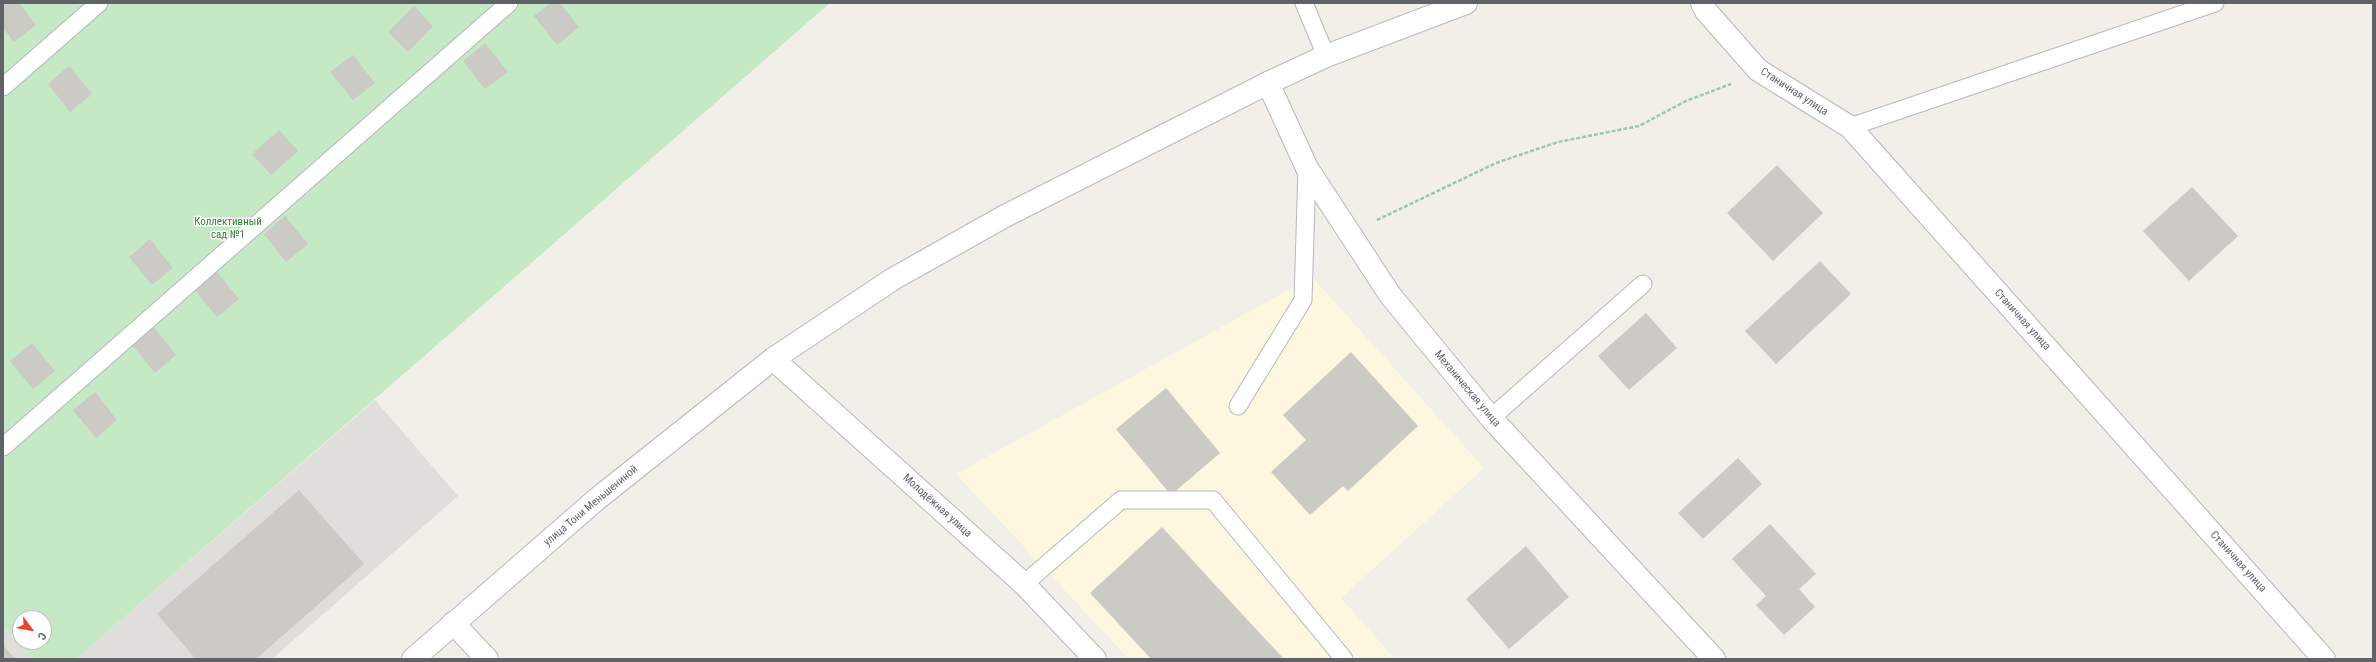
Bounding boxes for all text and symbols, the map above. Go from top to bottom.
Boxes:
street label: Станичная улица [1758,65,1830,119]
park label: Коллективный сад №1 [194,215,262,241]
street label: Станичная улица [1991,287,2053,353]
street label: Механическая улица [1431,348,1503,430]
street label: улица Тони Меньшениной [541,463,641,549]
street label: Молодёжная улица [900,472,974,540]
street label: Станичная улица [2207,529,2269,595]
north arrow [12,610,52,650]
text: С [35,630,49,642]

